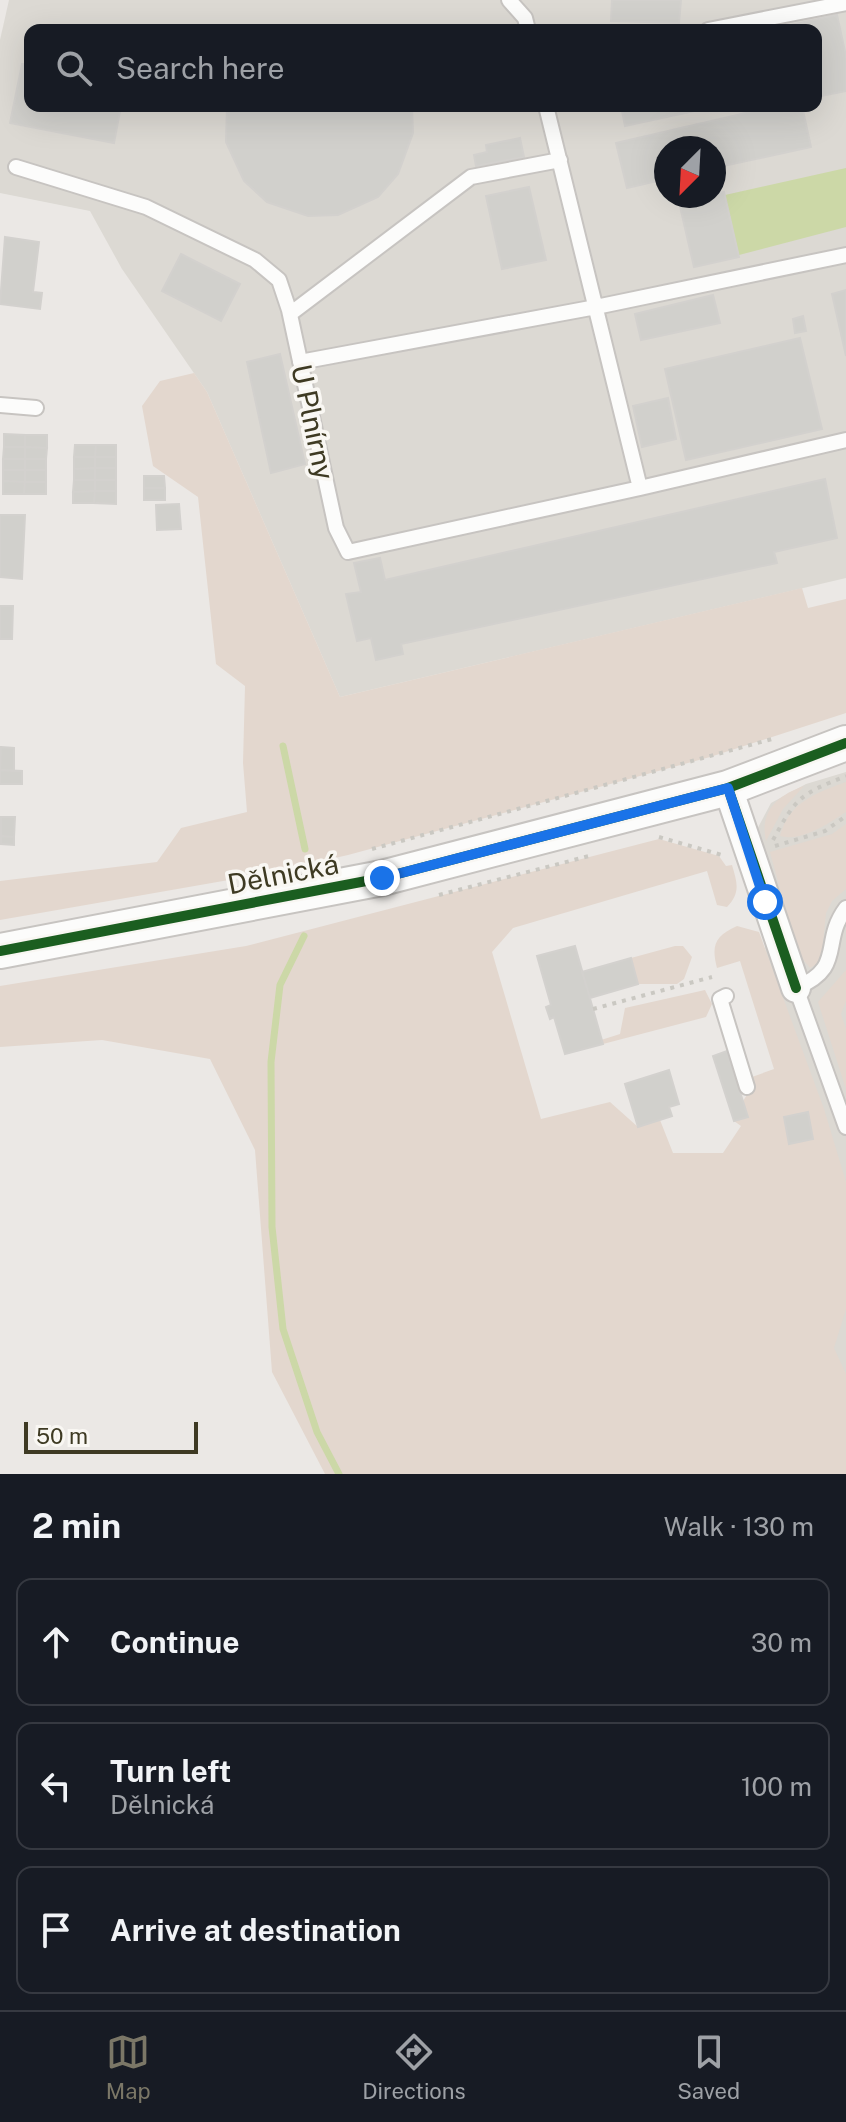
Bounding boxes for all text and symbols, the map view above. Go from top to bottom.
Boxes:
search box [24,24,822,112]
icon: search [52,46,96,90]
text: Search here [116,50,284,86]
north arrow [654,136,726,208]
street label: U Plnírny [285,361,342,483]
street label: Dělnická [225,847,341,900]
route end [364,860,400,896]
route start [747,884,783,920]
scale bar [24,1418,198,1454]
text: 50 m [36,1423,88,1449]
text: 2 min [32,1506,121,1546]
text: Walk · 130 m [664,1511,814,1542]
icon: ahead [34,1620,78,1664]
text: Continue [110,1624,240,1660]
text: 30 m [751,1627,812,1658]
text: Turn left [110,1753,231,1789]
icon: left [34,1764,78,1808]
text: 100 m [741,1771,812,1802]
text: Dělnická [110,1789,214,1820]
icon: arrive [34,1908,78,1952]
text: Arrive at destination [110,1912,401,1948]
tab: Map [106,2030,151,2104]
tab: Directions [362,2030,466,2104]
tab: Saved [677,2030,740,2104]

